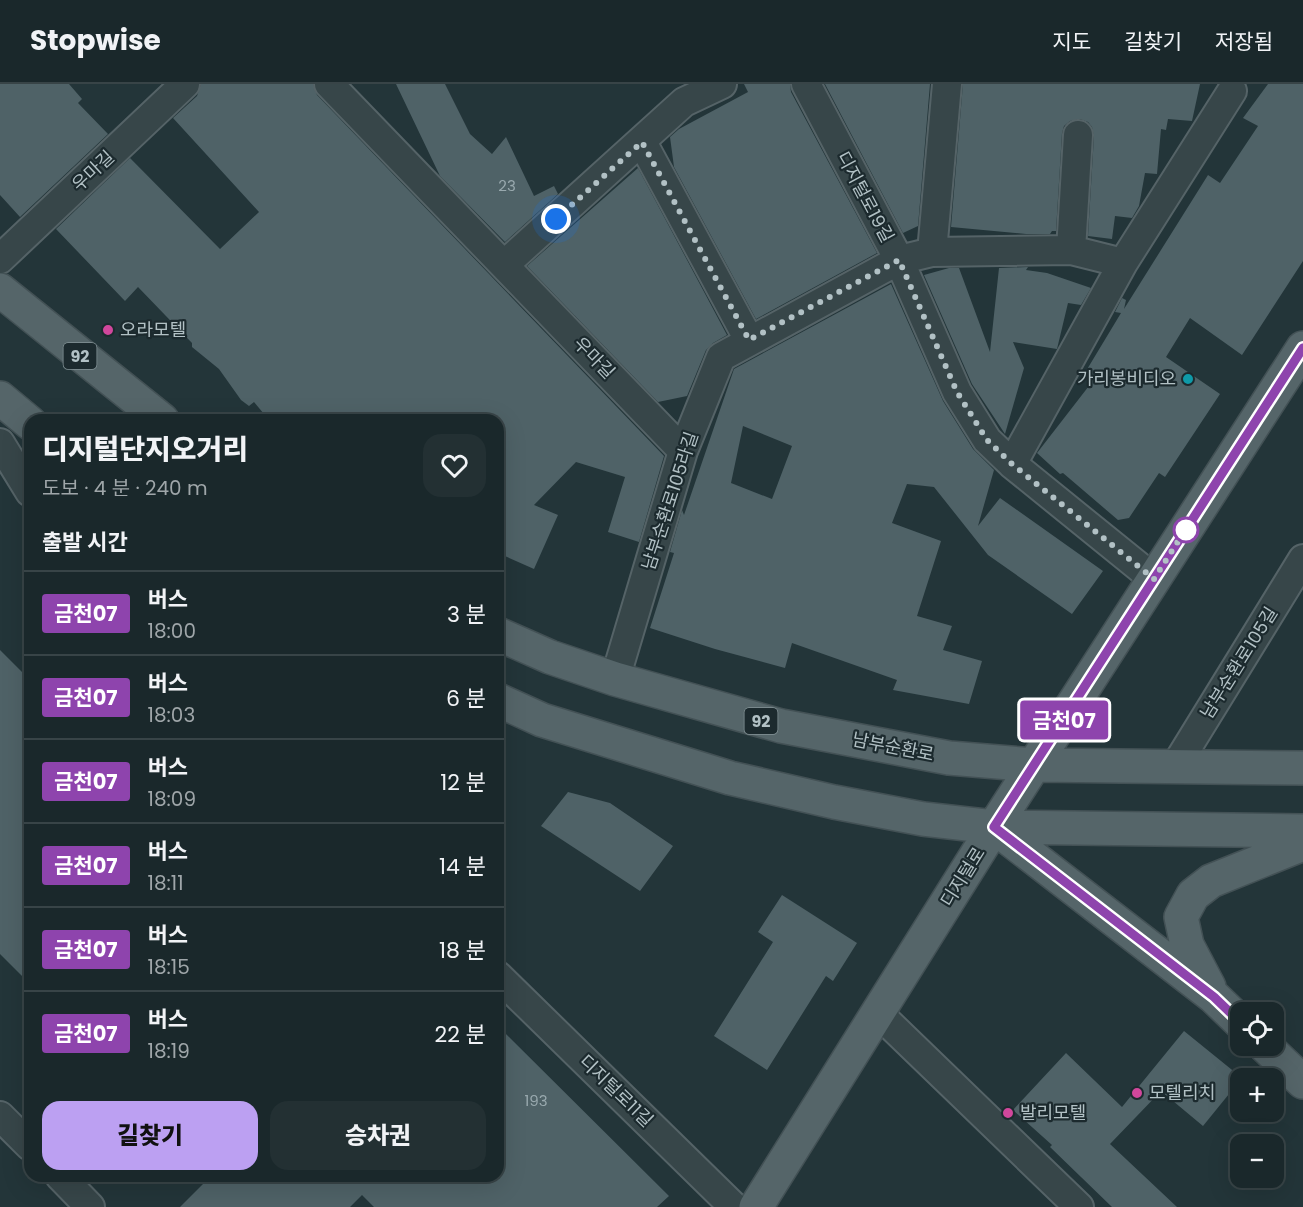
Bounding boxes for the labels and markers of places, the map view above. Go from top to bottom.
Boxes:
place label: 오라모텔 [120,317,186,342]
marker: 오라모텔 [101,323,115,337]
place label: 가리봉비디오 [1077,366,1176,391]
marker: 가리봉비디오 [1181,372,1195,386]
unlabelled marker [1173,517,1199,543]
place label: 모텔리치 [1149,1080,1215,1105]
marker: 모텔리치 [1130,1086,1144,1100]
place label: 발리모텔 [1020,1100,1086,1125]
marker: 발리모텔 [1001,1106,1015,1120]

